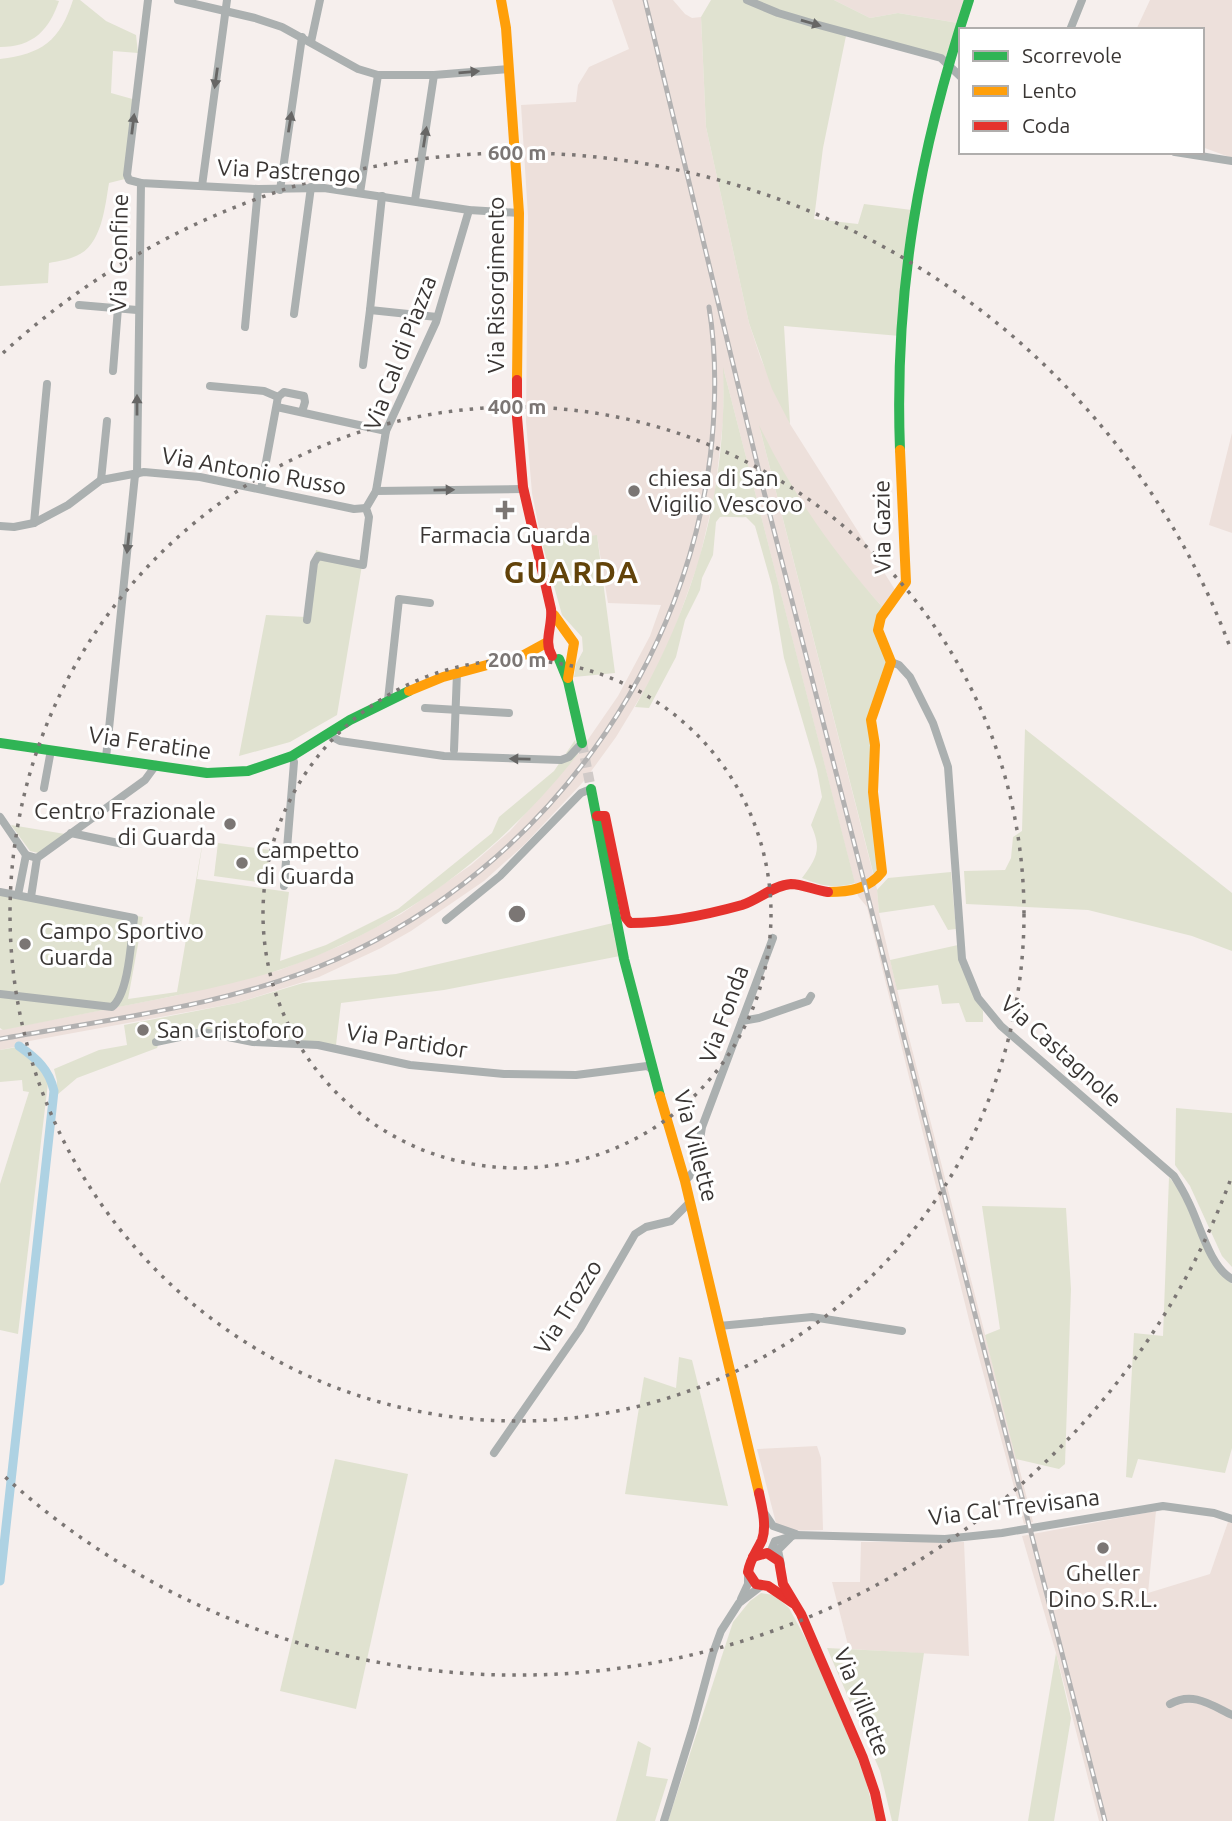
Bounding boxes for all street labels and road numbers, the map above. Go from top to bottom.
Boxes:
street label: Via Pastrengo [217,154,361,187]
street label: Via Confine [105,193,132,313]
street label: Via Risorgimento [483,196,508,374]
street label: Via Cal di Piazza [359,272,441,434]
street label: Via Antonio Russo [160,442,348,499]
street label: Via Gazie [868,480,895,574]
street label: Via Feratine [87,722,213,763]
street label: Via Fonda [694,962,753,1066]
street label: Via Castagnole [996,990,1127,1111]
street label: Via Partidor [345,1019,470,1062]
street label: Via Villette [670,1087,723,1204]
street label: Via Trozzo [529,1255,606,1358]
street label: Via Cal Trevisana [927,1484,1101,1529]
street label: Via Villette [829,1644,895,1760]

